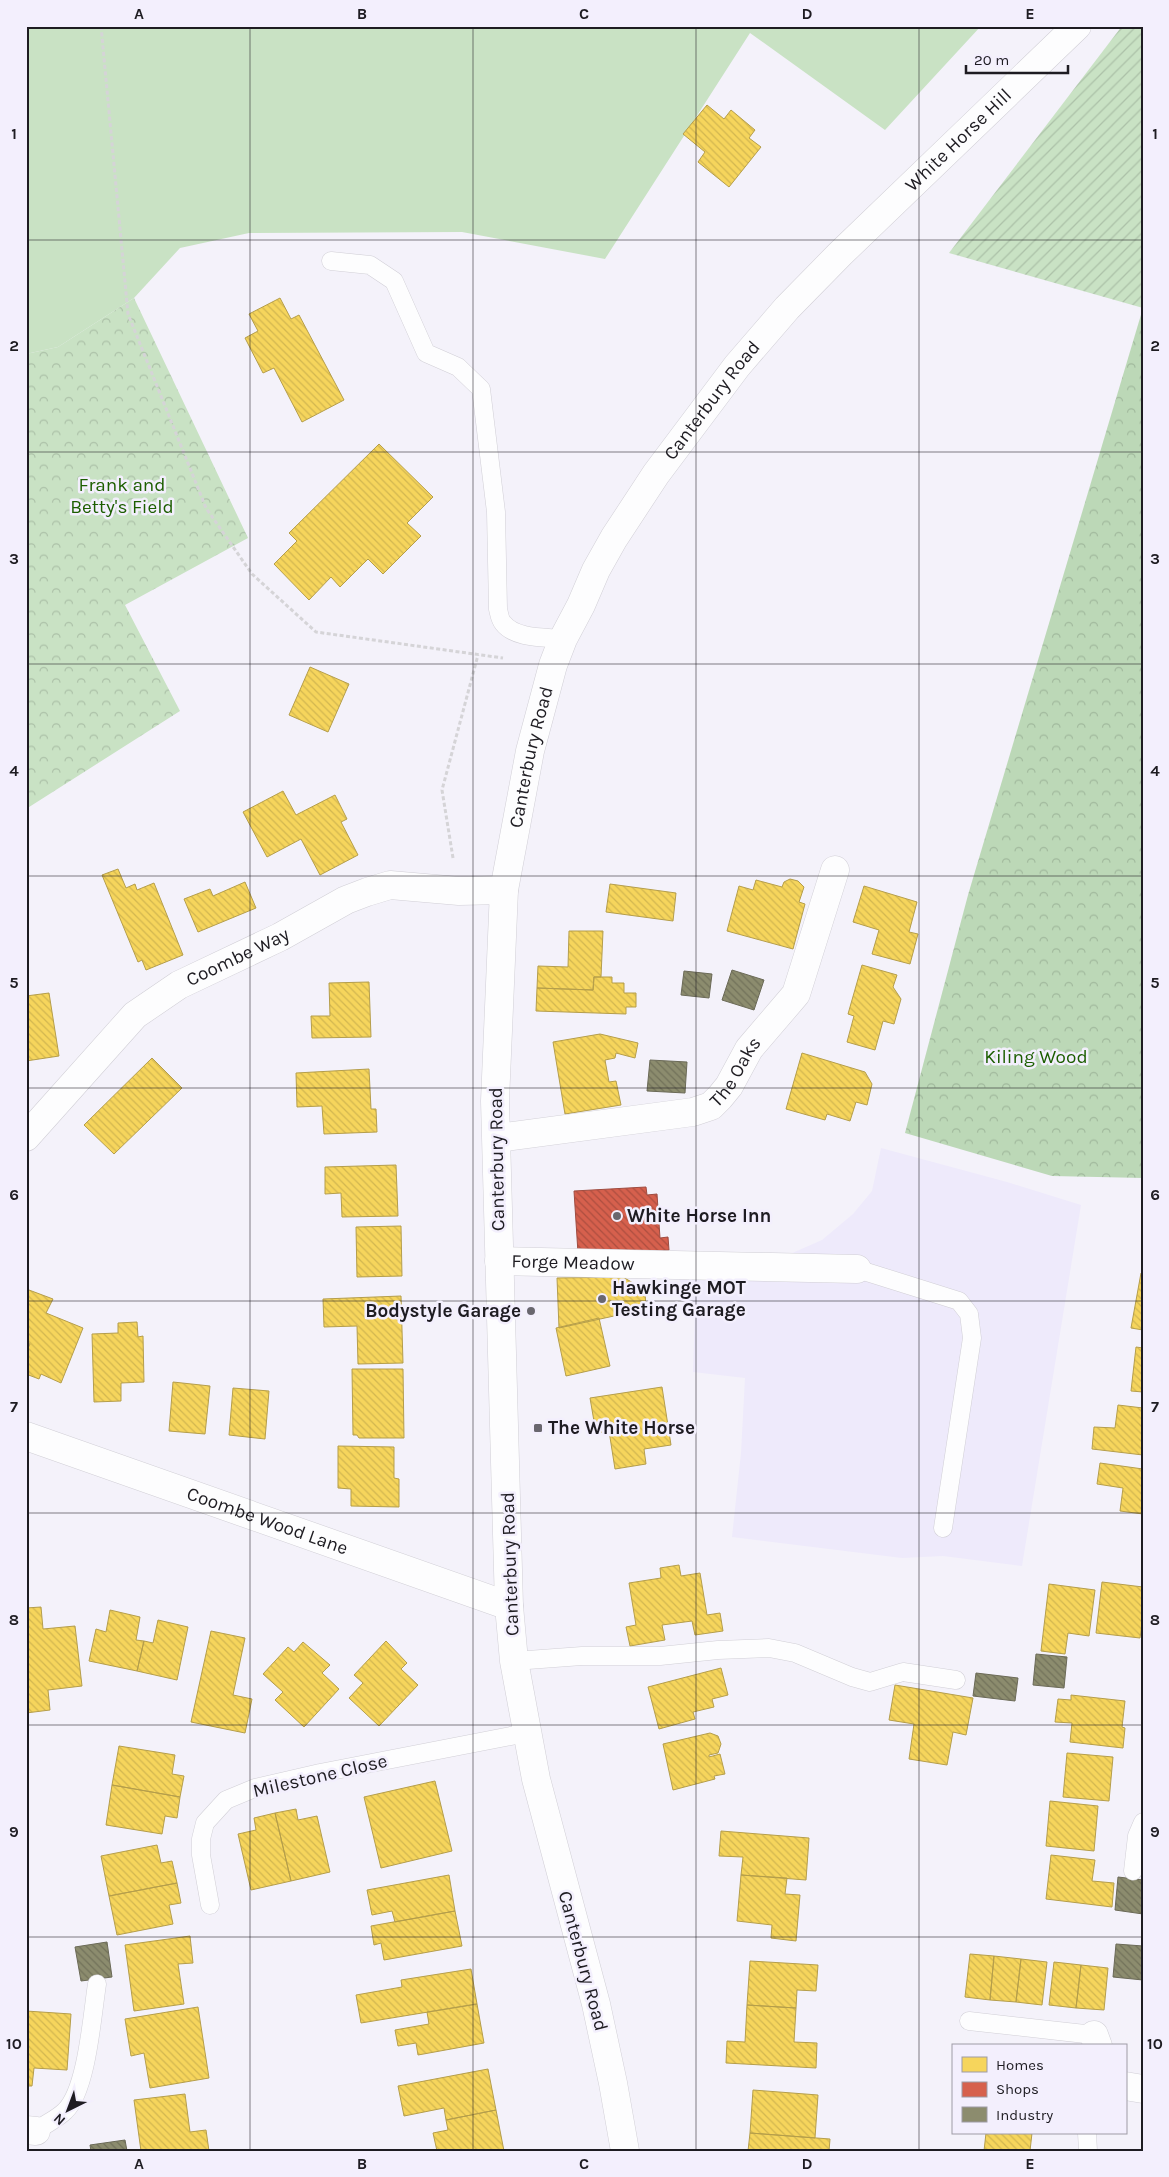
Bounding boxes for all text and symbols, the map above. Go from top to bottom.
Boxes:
text: A [134,4,144,23]
text: B [357,4,367,23]
text: C [579,4,589,23]
text: D [802,4,813,23]
text: E [1025,4,1035,23]
scale bar [966,42,1069,74]
text: 20 m [974,51,1009,69]
street label: White Horse Hill [901,84,1016,196]
text: 1 [11,124,17,143]
text: 1 [1152,124,1158,143]
text: 2 [9,336,19,355]
street label: Canterbury Road [659,336,765,464]
text: 2 [1150,336,1160,355]
park label: Frank and Betty's Field [70,474,174,518]
text: 3 [9,549,19,568]
text: 3 [1150,549,1160,568]
street label: Canterbury Road [505,684,558,830]
text: 4 [9,761,19,780]
text: 4 [1150,761,1160,780]
street label: Coombe Way [183,923,293,991]
text: 5 [9,973,19,992]
text: 5 [1150,973,1160,992]
street label: The Oaks [705,1032,766,1112]
park label: Kiling Wood [984,1046,1088,1068]
street label: Canterbury Road [485,1087,509,1231]
text: 6 [9,1185,19,1204]
text: 6 [1150,1185,1160,1204]
place label: White Horse Inn [627,1205,771,1227]
marker: White Horse Inn [611,1210,623,1222]
street label: Forge Meadow [511,1250,635,1275]
place label: Hawkinge MOT Testing Garage [612,1277,746,1321]
marker: Hawkinge MOT Testing Garage [596,1293,608,1305]
place label: Bodystyle Garage [365,1300,521,1322]
marker: Bodystyle Garage [525,1305,537,1317]
text: 7 [10,1397,18,1416]
text: 7 [1151,1397,1159,1416]
place label: The White Horse [548,1417,695,1439]
marker: The White Horse [532,1422,544,1434]
street label: Coombe Wood Lane [184,1483,351,1559]
street label: Canterbury Road [496,1492,524,1636]
text: 8 [9,1610,19,1629]
text: 8 [1150,1610,1160,1629]
street label: Milestone Close [251,1750,389,1802]
text: 9 [9,1822,19,1841]
text: 9 [1150,1822,1160,1841]
street label: Canterbury Road [554,1889,612,2033]
text: 10 [6,2034,22,2053]
text: 10 [1147,2034,1163,2053]
legend [952,2044,1126,2134]
text: Homes [996,2056,1044,2074]
text: Shops [996,2080,1039,2098]
north arrow [42,2084,92,2134]
text: Industry [996,2106,1053,2124]
text: N [50,2110,69,2129]
text: A [134,2154,144,2173]
text: B [357,2154,367,2173]
text: C [579,2154,589,2173]
text: D [802,2154,813,2173]
text: E [1025,2154,1035,2173]

